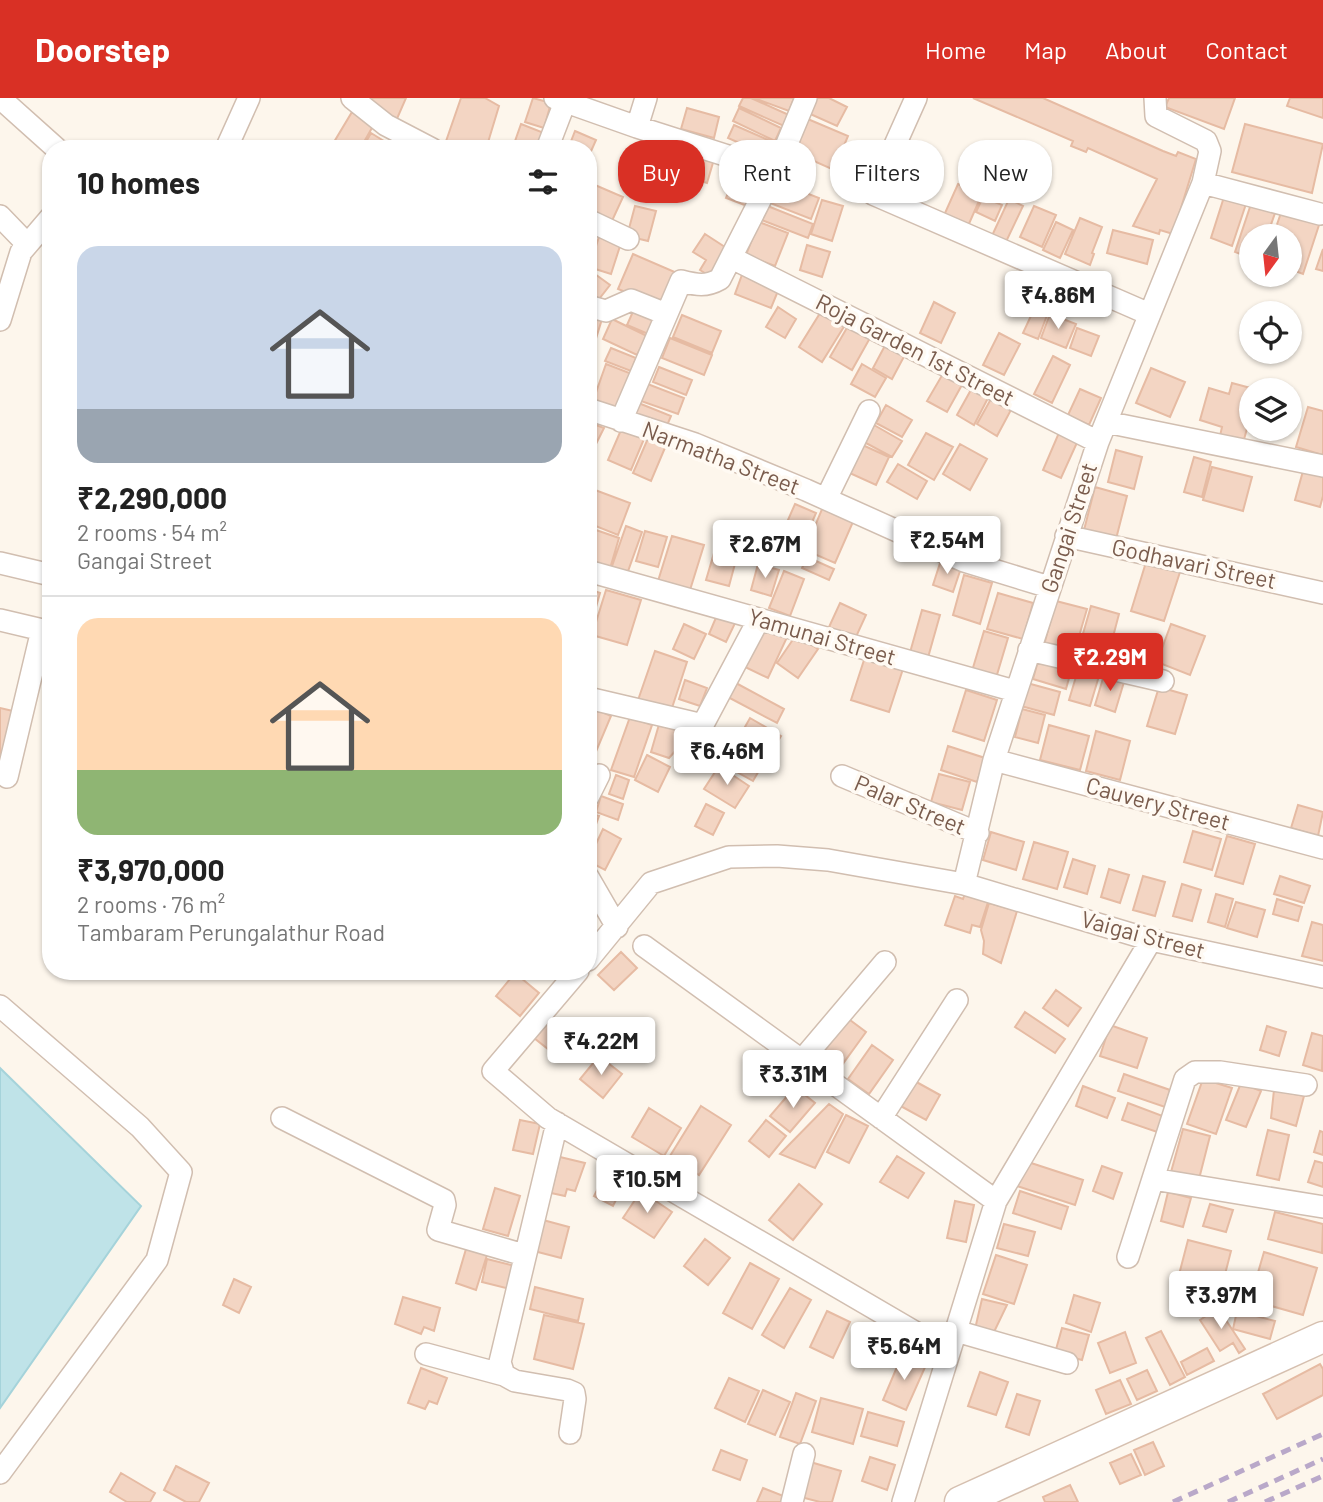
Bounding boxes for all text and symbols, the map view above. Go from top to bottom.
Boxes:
text: Doorstep [35,29,170,69]
text: Home [925,35,986,64]
text: Map [1024,35,1067,64]
text: About [1105,35,1167,64]
text: Contact [1205,35,1288,64]
chip: Buy [618,140,705,203]
chip: Rent [719,140,816,203]
chip: Filters [830,140,944,203]
chip: New [958,140,1052,203]
icon: filters [524,163,562,201]
text: 10 homes [77,164,200,200]
north arrow [1239,224,1302,287]
map controls [1239,224,1302,441]
pin: ₹4.86M [1001,272,1115,331]
text: ₹4.86M [1021,280,1095,308]
street label: Roja Garden 1st Street [811,287,1019,411]
icon: home [257,291,383,417]
button: locate [1239,301,1302,364]
button: layers [1239,378,1302,441]
street label: Narmatha Street [639,414,804,500]
street label: Gangai Street [1034,459,1102,596]
text: ₹2,290,000 [77,479,227,515]
pin: ₹2.54M [890,517,1004,576]
text: 2 rooms · 54 m² [77,518,227,546]
pin: ₹2.67M [708,520,822,580]
text: ₹2.54M [909,525,985,553]
text: ₹2.67M [729,529,801,557]
street label: Godhavari Street [1110,532,1279,594]
text: Gangai Street [77,546,212,574]
street label: Yamunai Street [745,602,899,671]
pin: ₹2.29M [1053,634,1167,693]
text: ₹2.29M [1073,642,1147,670]
icon: home [257,663,383,789]
pin: ₹6.46M [670,728,784,787]
text: ₹6.46M [690,736,764,764]
street label: Palar Street [851,768,970,840]
street label: Cauvery Street [1083,770,1233,836]
text: ₹3,970,000 [77,851,225,887]
text: 2 rooms · 76 m² [77,890,225,918]
street label: Vaigai Street [1078,904,1208,964]
text: Tambaram Perungalathur Road [77,918,385,946]
pin: ₹4.22M [544,1018,658,1077]
text: ₹4.22M [563,1026,639,1054]
pin: ₹3.31M [736,1051,850,1110]
text: ₹3.31M [759,1059,827,1087]
pin: ₹10.5M [590,1156,704,1215]
text: ₹10.5M [612,1164,682,1192]
pin: ₹3.97M [1164,1272,1278,1331]
text: ₹3.97M [1185,1280,1257,1308]
pin: ₹5.64M [847,1322,961,1382]
text: ₹5.64M [867,1331,941,1359]

